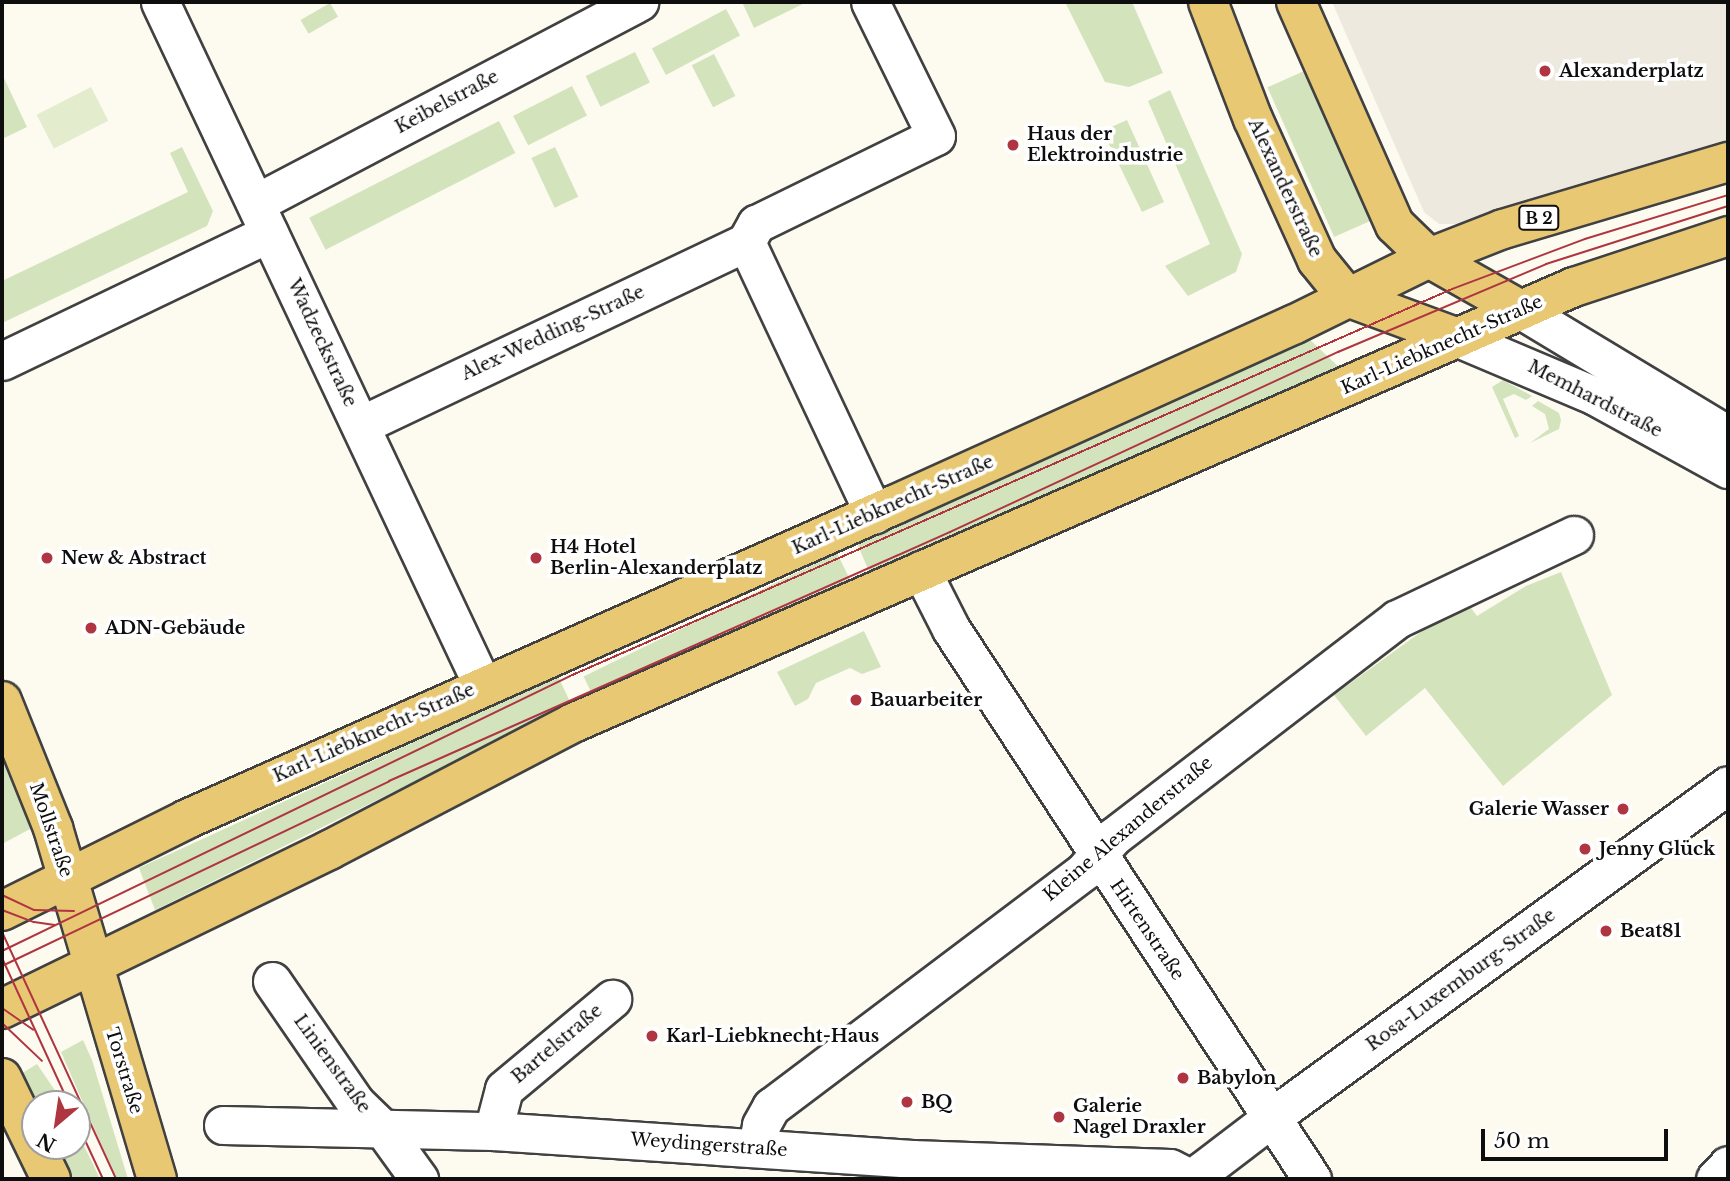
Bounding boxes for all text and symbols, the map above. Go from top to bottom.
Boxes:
place label: Alexanderplatz [1559,60,1704,82]
marker: Alexanderplatz [1537,63,1553,79]
street label: Keibelstraße [392,66,502,138]
street label: Alexanderstraße [1243,115,1327,261]
place label: Haus der Elektroindustrie [1027,124,1183,166]
marker: Haus der Elektroindustrie [1005,137,1021,153]
road number: B 2 [1518,206,1560,230]
street label: Wadzeckstraße [283,275,361,411]
street label: Alex-Wedding-Straße [458,281,648,385]
street label: Karl-Liebknecht-Straße [1338,291,1546,399]
street label: Memhardstraße [1524,356,1666,442]
street label: Karl-Liebknecht-Straße [789,451,997,559]
place label: H4 Hotel Berlin-Alexanderplatz [550,537,762,580]
place label: New & Abstract [61,547,208,569]
marker: New & Abstract [39,550,55,566]
marker: H4 Hotel Berlin-Alexanderplatz [528,550,544,566]
place label: ADN-Gebäude [105,617,245,639]
marker: ADN-Gebäude [83,620,99,636]
street label: Karl-Liebknecht-Straße [270,679,478,787]
place label: Bauarbeiter [870,689,982,711]
marker: Bauarbeiter [848,692,864,708]
street label: Kleine Alexanderstraße [1039,752,1217,906]
street label: Mollstraße [25,780,77,880]
place label: Galerie Wasser [1468,798,1609,820]
marker: Galerie Wasser [1615,801,1631,817]
place label: Jenny Glück [1599,838,1716,860]
marker: Jenny Glück [1577,841,1593,857]
street label: Hirtenstraße [1105,875,1189,985]
street label: Rosa-Luxemburg-Straße [1362,904,1560,1056]
place label: Beat81 [1620,920,1681,942]
marker: Beat81 [1598,923,1614,939]
street label: Bartelstraße [507,1000,607,1088]
street label: Linienstraße [289,1010,375,1118]
street label: Torstraße [101,1025,147,1117]
place label: Karl-Liebknecht-Haus [666,1025,879,1047]
marker: Karl-Liebknecht-Haus [644,1028,660,1044]
place label: Babylon [1197,1067,1276,1089]
marker: Babylon [1175,1070,1191,1086]
north arrow [21,1090,91,1160]
place label: BQ [921,1091,952,1113]
marker: BQ [899,1094,915,1110]
place label: Galerie Nagel Draxler [1073,1096,1206,1138]
marker: Galerie Nagel Draxler [1051,1109,1067,1125]
scale bar [1485,1114,1672,1158]
text: N [33,1128,60,1156]
text: 50 m [1494,1128,1549,1154]
street label: Weydingerstraße [630,1129,788,1161]

